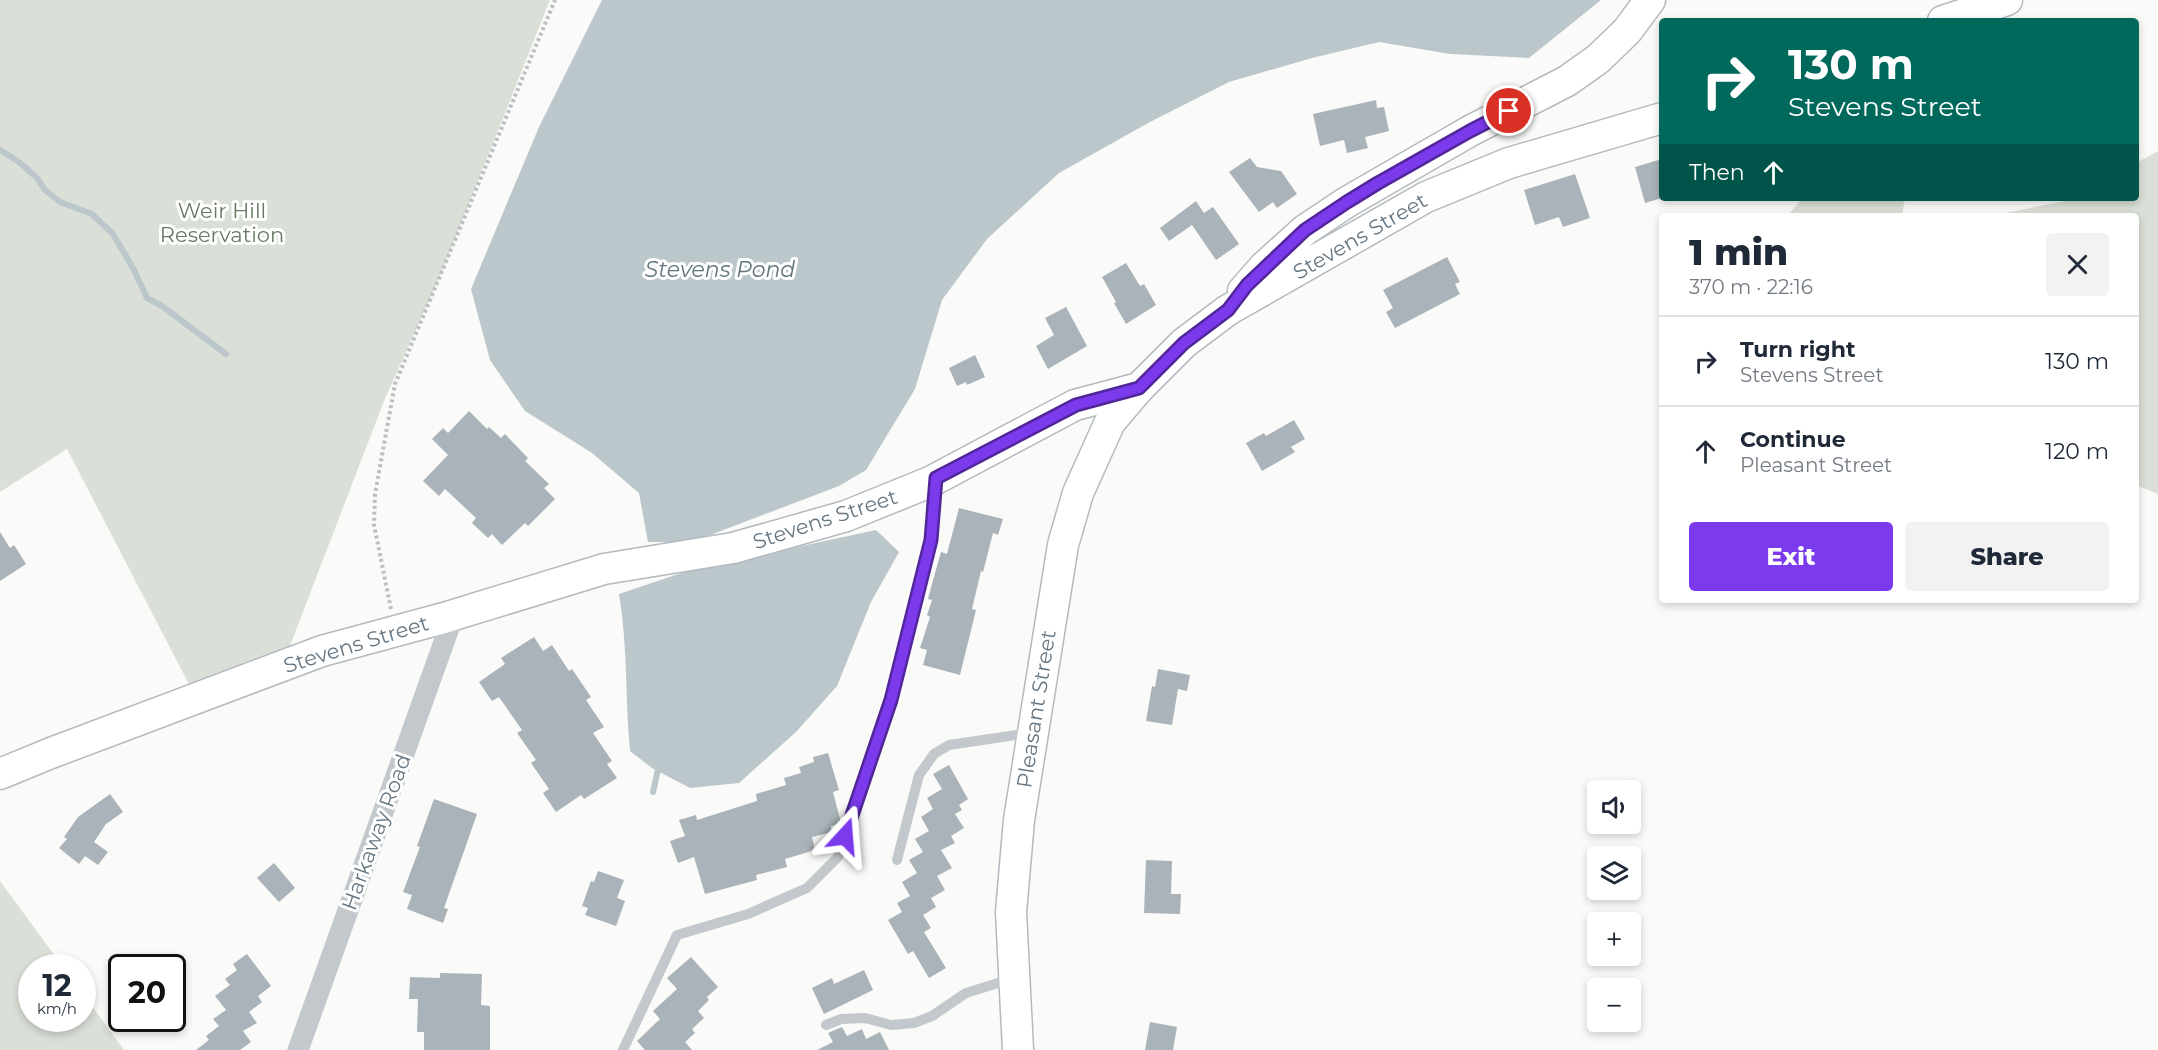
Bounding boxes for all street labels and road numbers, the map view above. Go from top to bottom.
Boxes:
street label: Stevens Street [1288,187,1432,285]
street label: Stevens Street [749,484,901,554]
street label: Stevens Street [280,610,432,678]
street label: Pleasant Street [1011,628,1061,790]
street label: Harkaway Road [336,751,416,913]

